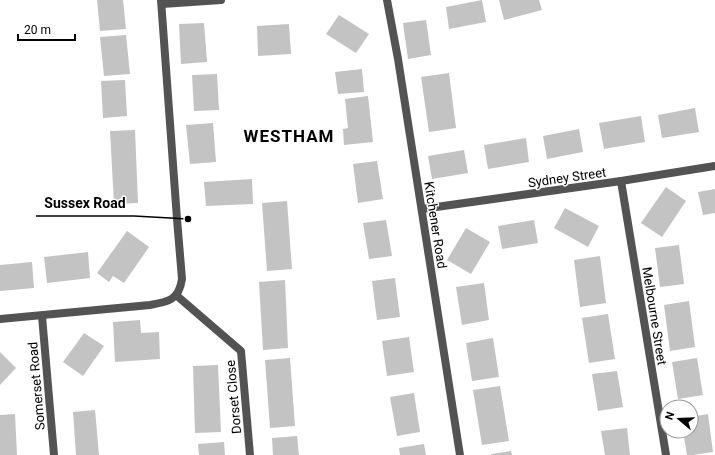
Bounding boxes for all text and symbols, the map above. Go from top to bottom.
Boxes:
scale bar [18,16,75,42]
text: 20 m [24,23,51,37]
district label: WESTHAM [244,126,334,146]
street label: Sydney Street [527,165,607,190]
street label: Kitchener Road [421,180,450,270]
callout: Sussex Road [36,190,134,216]
text: Sussex Road [44,195,126,211]
street label: Melbourne Street [639,266,670,366]
street label: Somerset Road [25,341,48,431]
street label: Dorset Close [223,359,244,435]
north arrow [659,399,699,439]
text: N [663,410,678,422]

